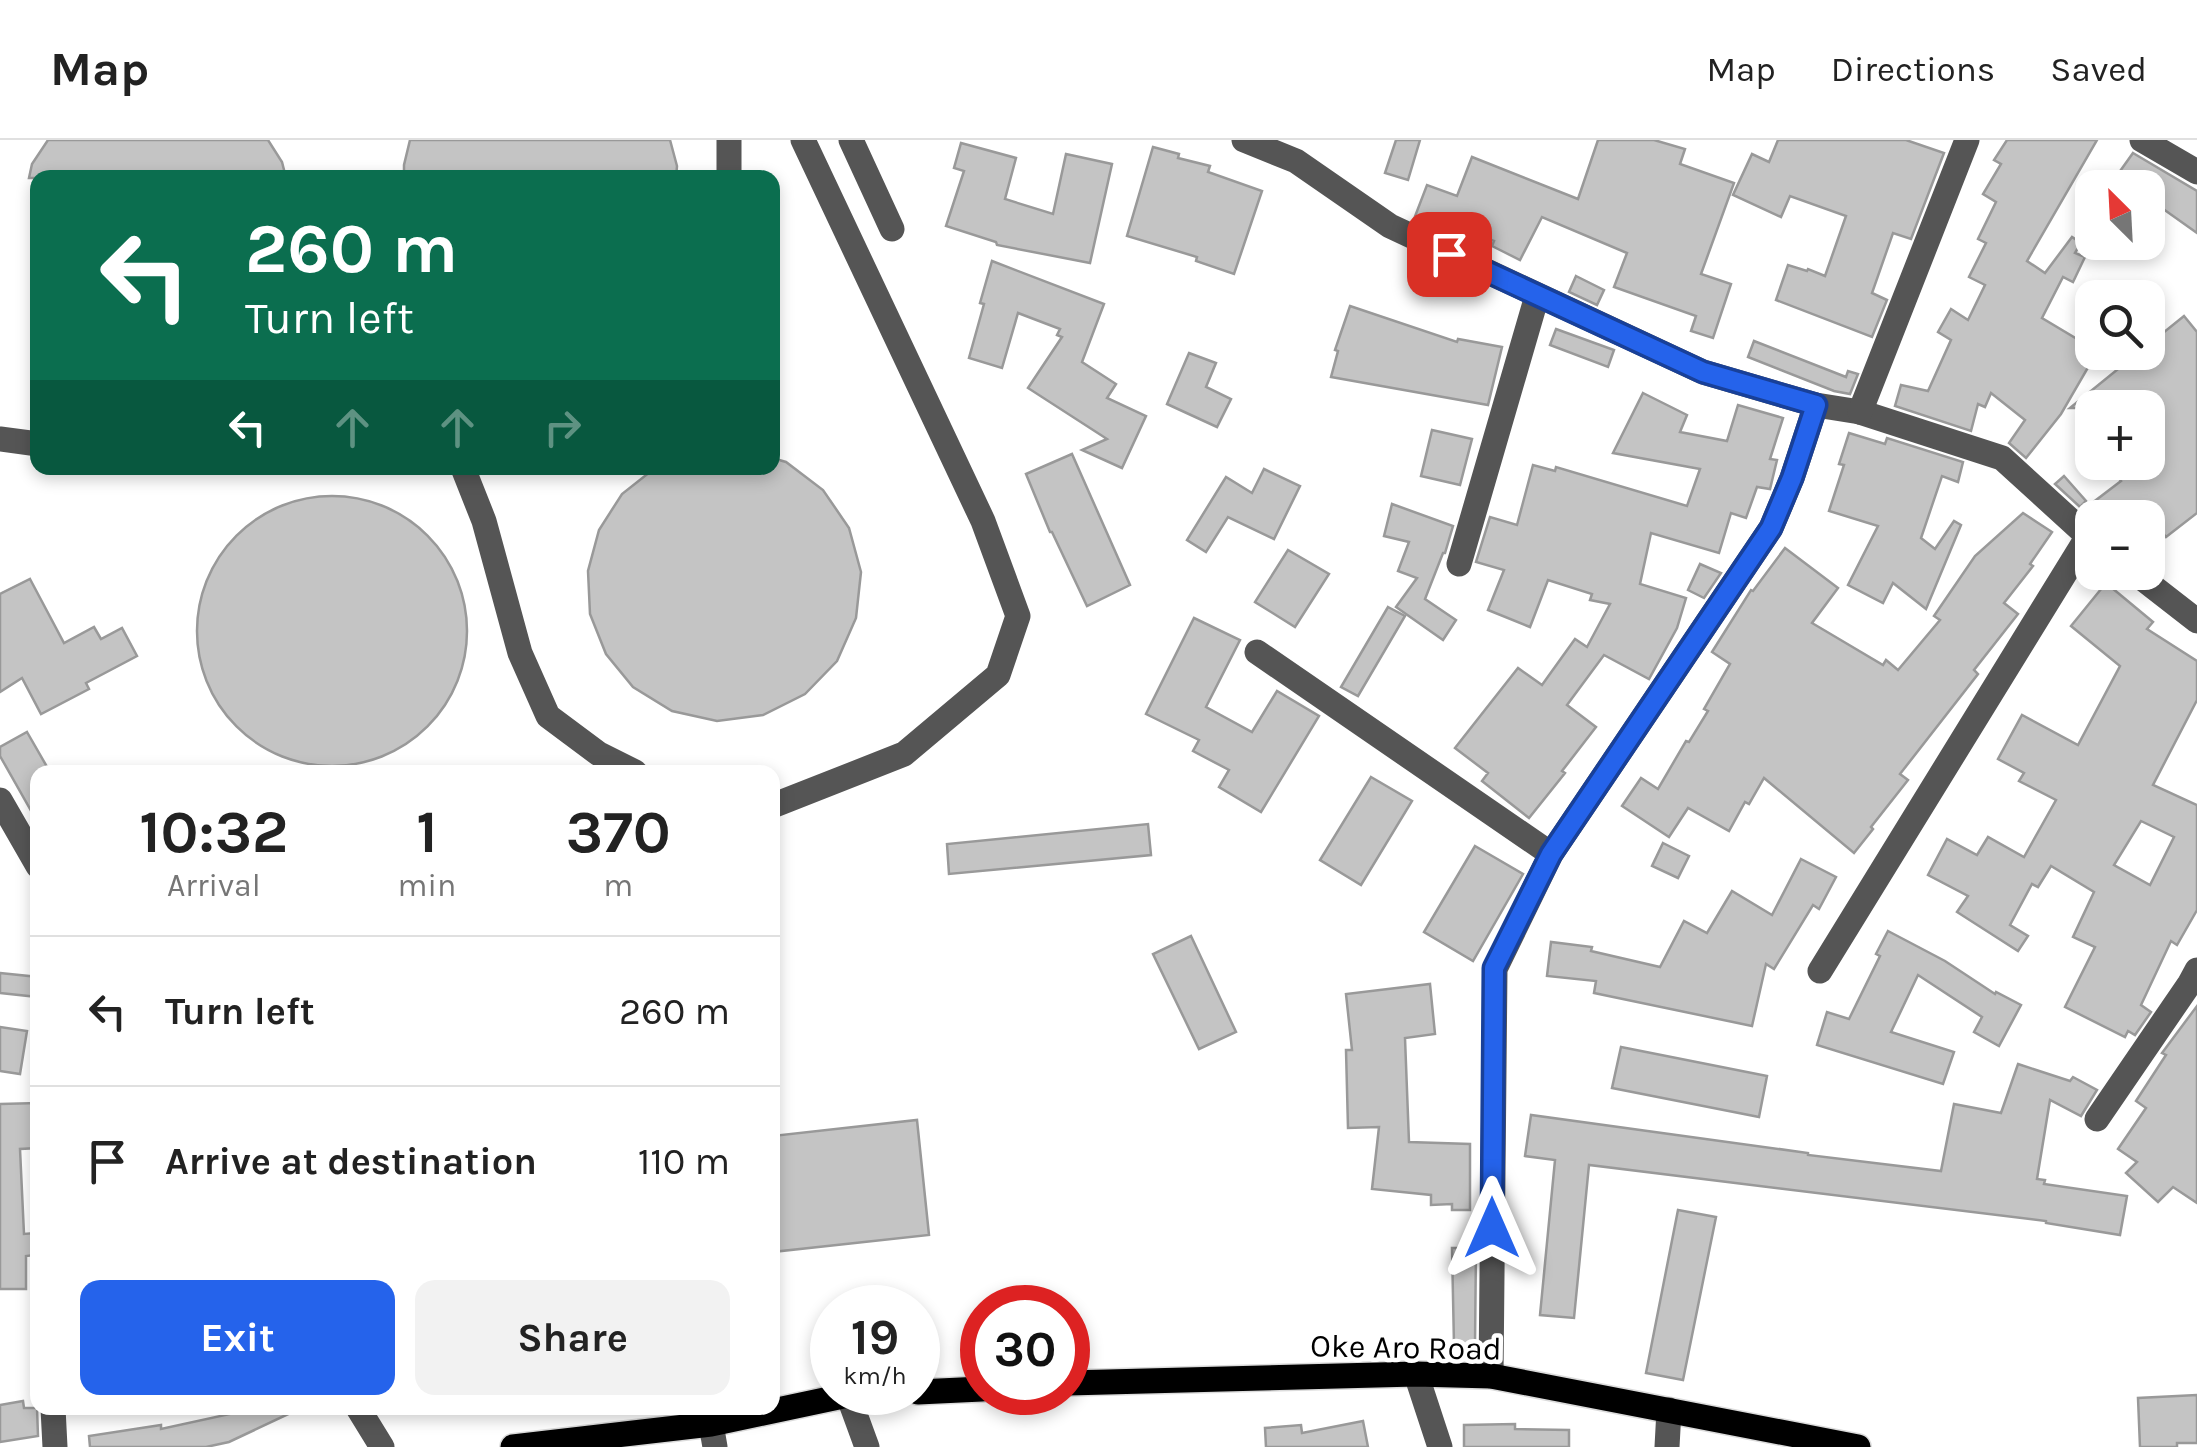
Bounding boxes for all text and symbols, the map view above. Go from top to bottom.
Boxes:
text: Map [50,41,149,97]
text: Map [1706,49,1776,90]
text: Directions [1831,49,1995,90]
text: Saved [2050,49,2147,90]
north arrow [2075,170,2165,260]
map controls [2075,170,2165,590]
text: 260 m [245,208,458,290]
icon: left [80,210,210,340]
pin [1407,212,1492,297]
icon: arrive [1422,227,1477,282]
button: search [2075,280,2165,370]
text: Turn left [245,292,414,344]
button: + [2075,390,2165,480]
icon: left [220,400,275,455]
icon: ahead [325,400,380,455]
icon: ahead [430,400,485,455]
icon: right [535,400,590,455]
button: − [2075,500,2165,590]
text: 10:32 [139,797,288,867]
text: 1 [416,797,438,867]
text: 370 [566,797,671,867]
text: Arrival [167,867,261,904]
text: min [398,867,456,904]
text: m [603,867,633,904]
icon: left [80,984,135,1039]
text: Turn left [165,989,315,1034]
text: 260 m [619,989,730,1034]
icon: arrive [80,1134,135,1189]
text: Arrive at destination [165,1139,537,1184]
text: 110 m [638,1139,730,1184]
position arrow [1440,1176,1544,1280]
button: Exit [80,1280,395,1395]
button: Share [415,1280,730,1395]
speed limit sign: 30 [960,1285,1090,1415]
text: 19 [851,1308,899,1367]
street label: Oke Aro Road [1310,1327,1502,1368]
text: km/h [843,1361,907,1390]

